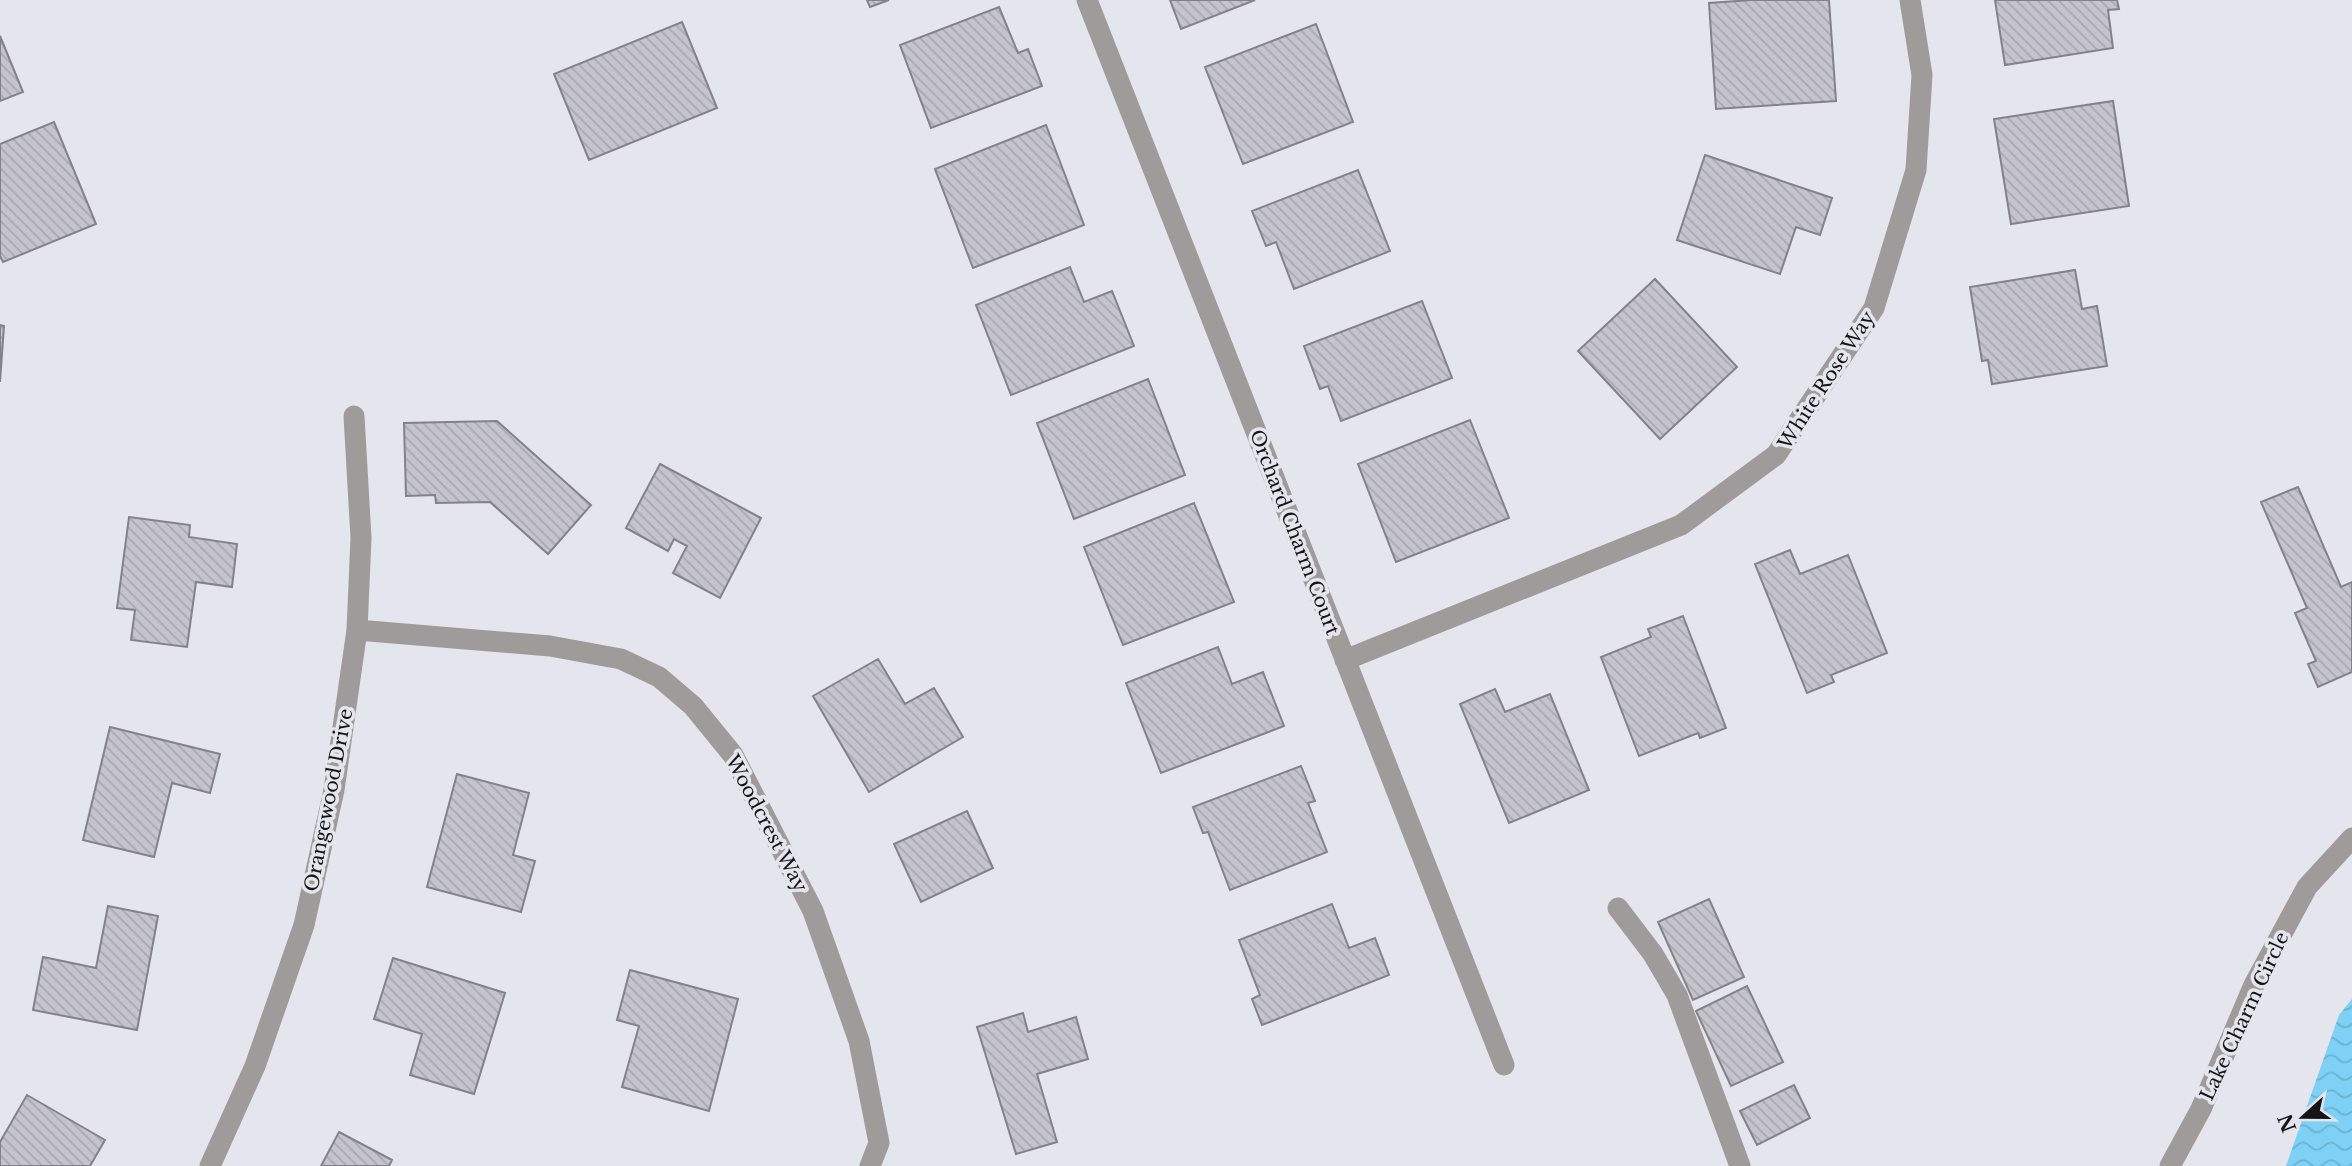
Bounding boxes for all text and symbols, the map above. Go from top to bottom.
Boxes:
street label: White Rose Way [1773,307,1880,455]
street label: Orchard Charm Court [1245,426,1345,639]
street label: Orangewood Drive [299,707,358,894]
street label: Woodcrest Way [720,750,812,896]
street label: Lake Charm Circle [2195,928,2294,1104]
north arrow [2268,1082,2338,1152]
text: N [2274,1110,2302,1135]

